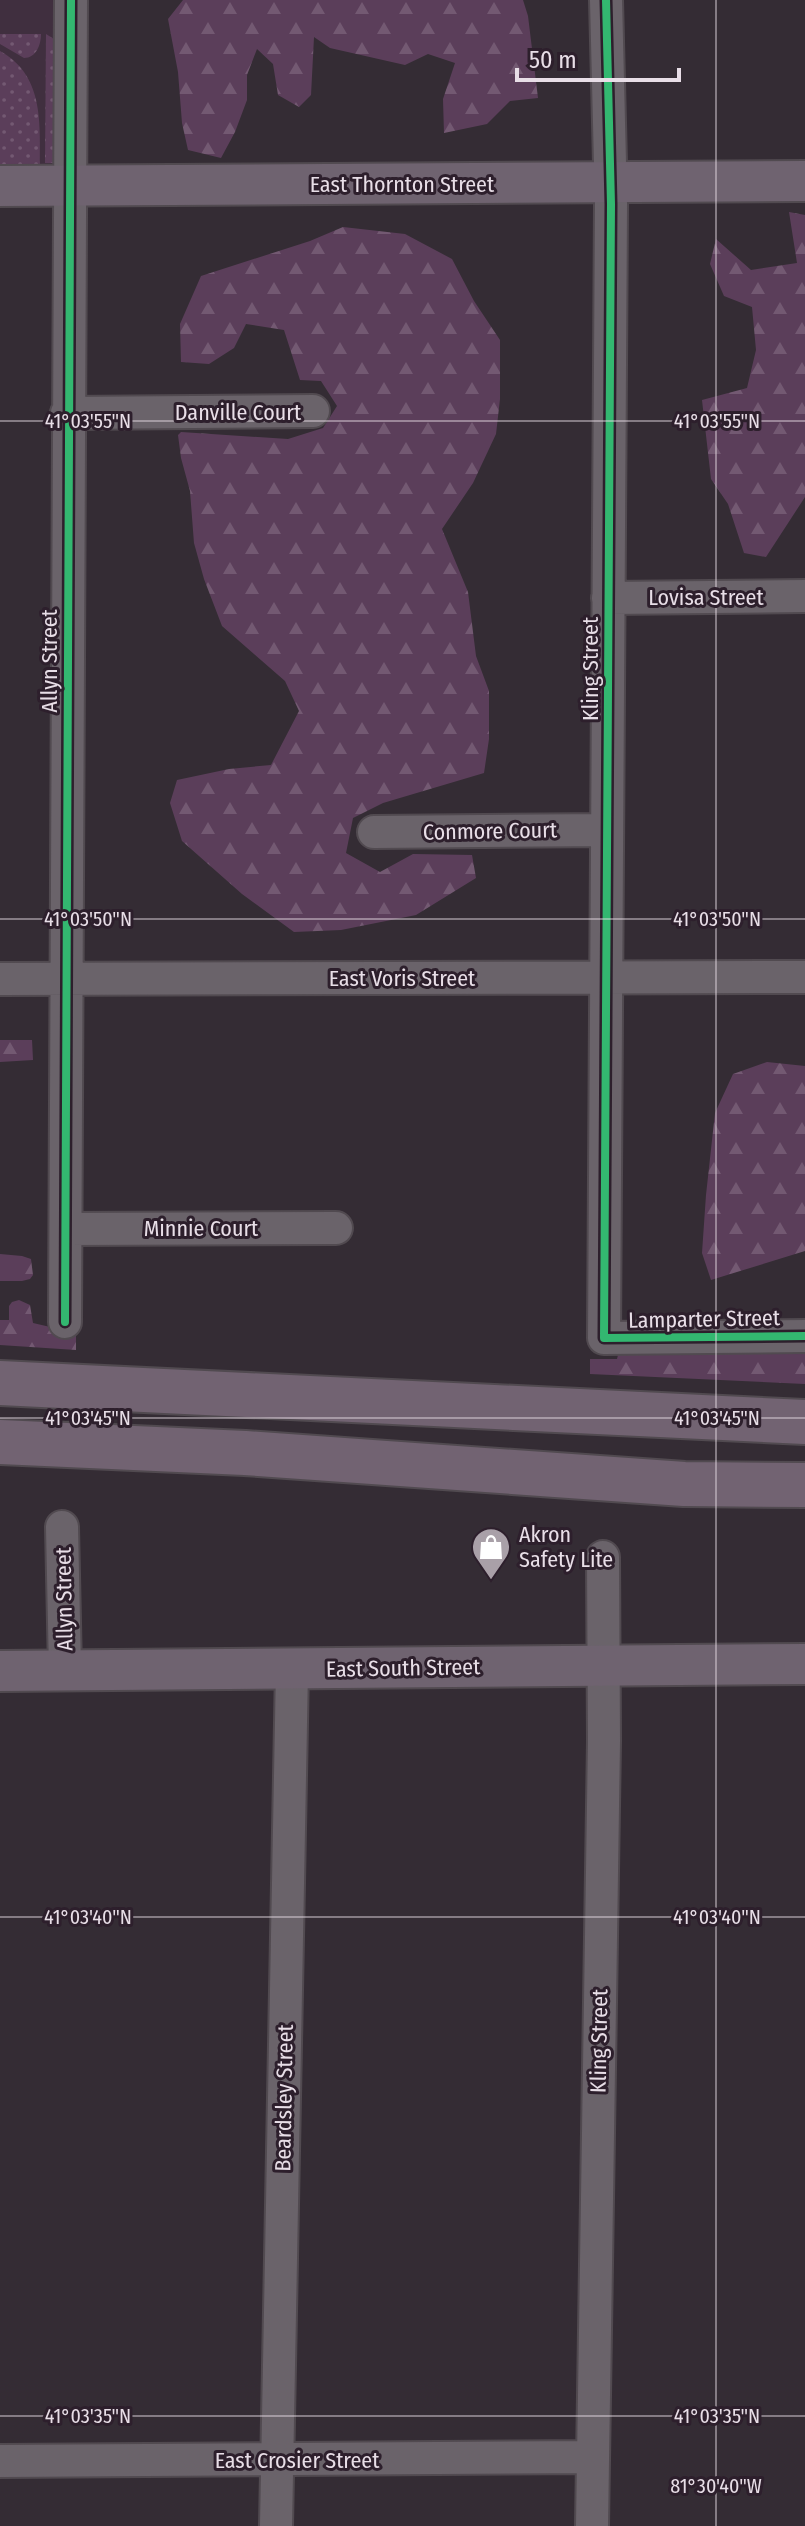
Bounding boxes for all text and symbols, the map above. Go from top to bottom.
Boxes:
scale bar [517,32,679,82]
text: 50 m [529,46,577,74]
street label: East Thornton Street [310,171,495,198]
street label: Danville Court [175,399,302,426]
text: 41°03'55"N [45,409,131,433]
text: 41°03'55"N [674,409,760,433]
street label: Lovisa Street [648,584,764,611]
street label: Allyn Street [36,608,63,713]
street label: Kling Street [577,616,604,721]
street label: Conmore Court [423,816,558,846]
text: 41°03'50"N [44,907,132,931]
text: 41°03'50"N [673,907,761,931]
street label: East Voris Street [329,965,476,992]
street label: Minnie Court [144,1215,259,1242]
street label: Lamparter Street [628,1304,781,1334]
text: 41°03'45"N [45,1406,131,1430]
text: 41°03'45"N [674,1406,760,1430]
place label: Akron Safety Lite [519,1521,613,1573]
shop icon: Akron Safety Lite [470,1526,512,1581]
street label: Allyn Street [50,1546,78,1651]
street label: East South Street [326,1653,481,1683]
text: 41°03'40"N [44,1905,132,1929]
text: 41°03'40"N [673,1905,761,1929]
street label: Kling Street [585,1988,613,2093]
street label: Beardsley Street [269,2023,299,2172]
text: 41°03'35"N [45,2404,131,2428]
text: 41°03'35"N [674,2404,760,2428]
street label: East Crosier Street [215,2447,380,2474]
text: 81°30'40"W [670,2474,762,2498]

